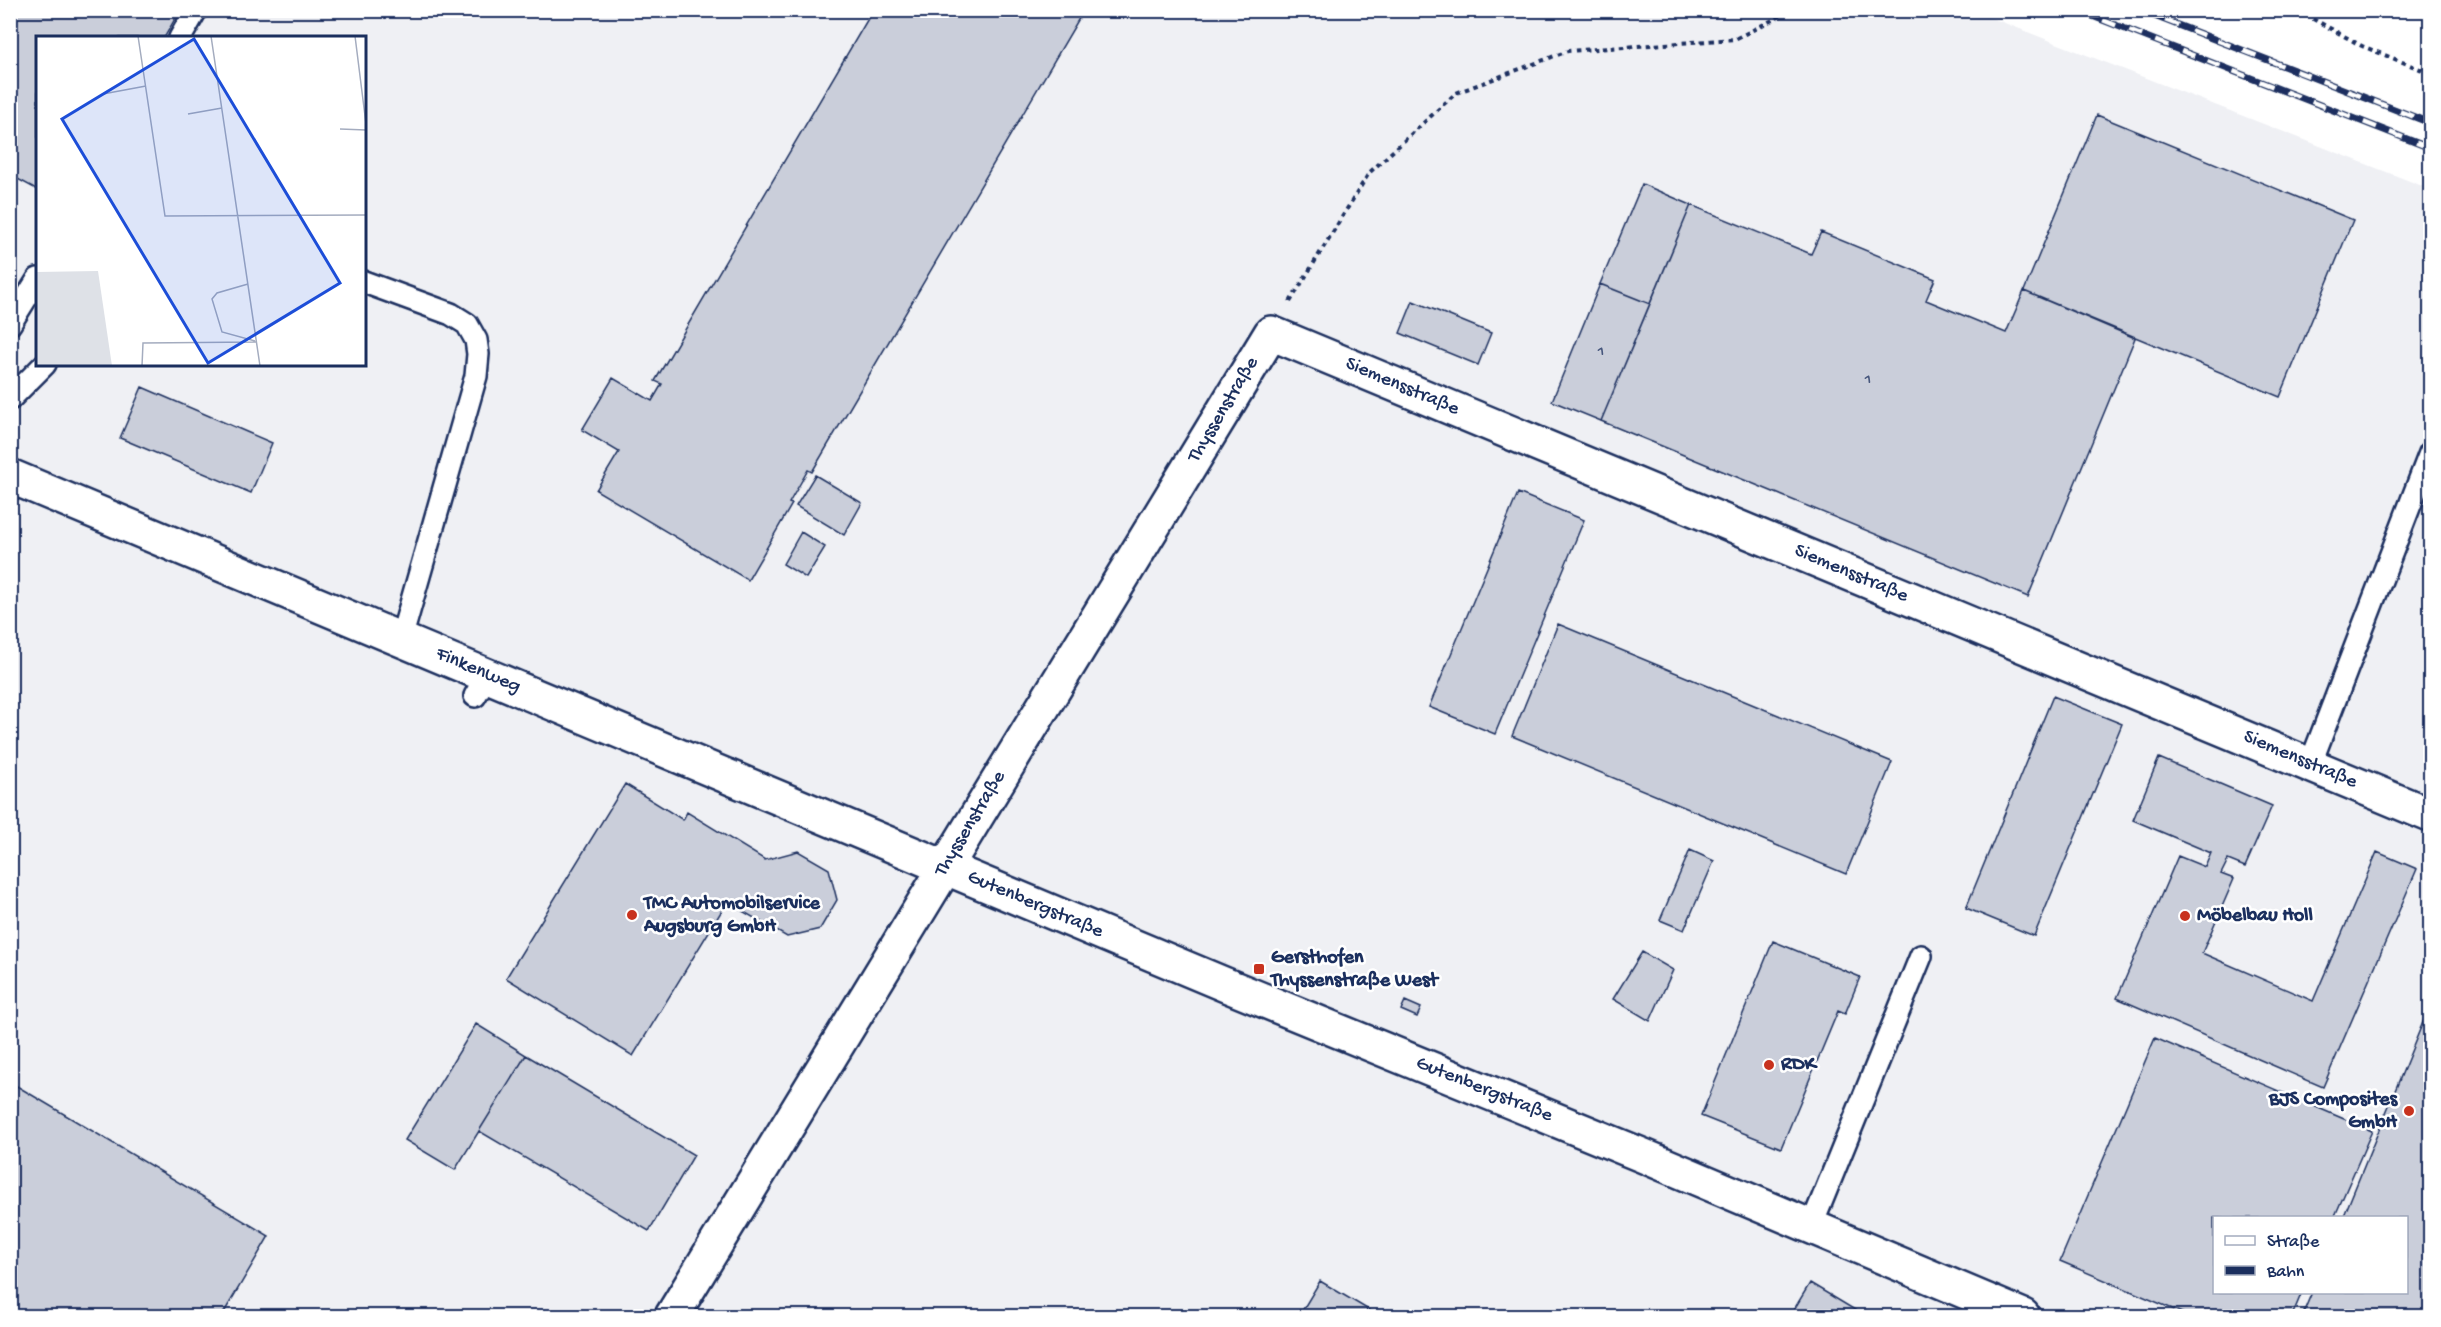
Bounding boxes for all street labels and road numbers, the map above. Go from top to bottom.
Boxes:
street label: Thyssenstraße [1183,352,1265,468]
street label: Siemensstraße [1342,353,1463,422]
street label: Siemensstraße [1791,540,1912,609]
street label: Finkenweg [431,642,524,699]
street label: Siemensstraße [2240,726,2361,795]
street label: Thyssenstraße [930,766,1012,882]
street label: Gutenbergstraße [964,866,1107,944]
street label: Gutenbergstraße [1412,1052,1556,1128]

